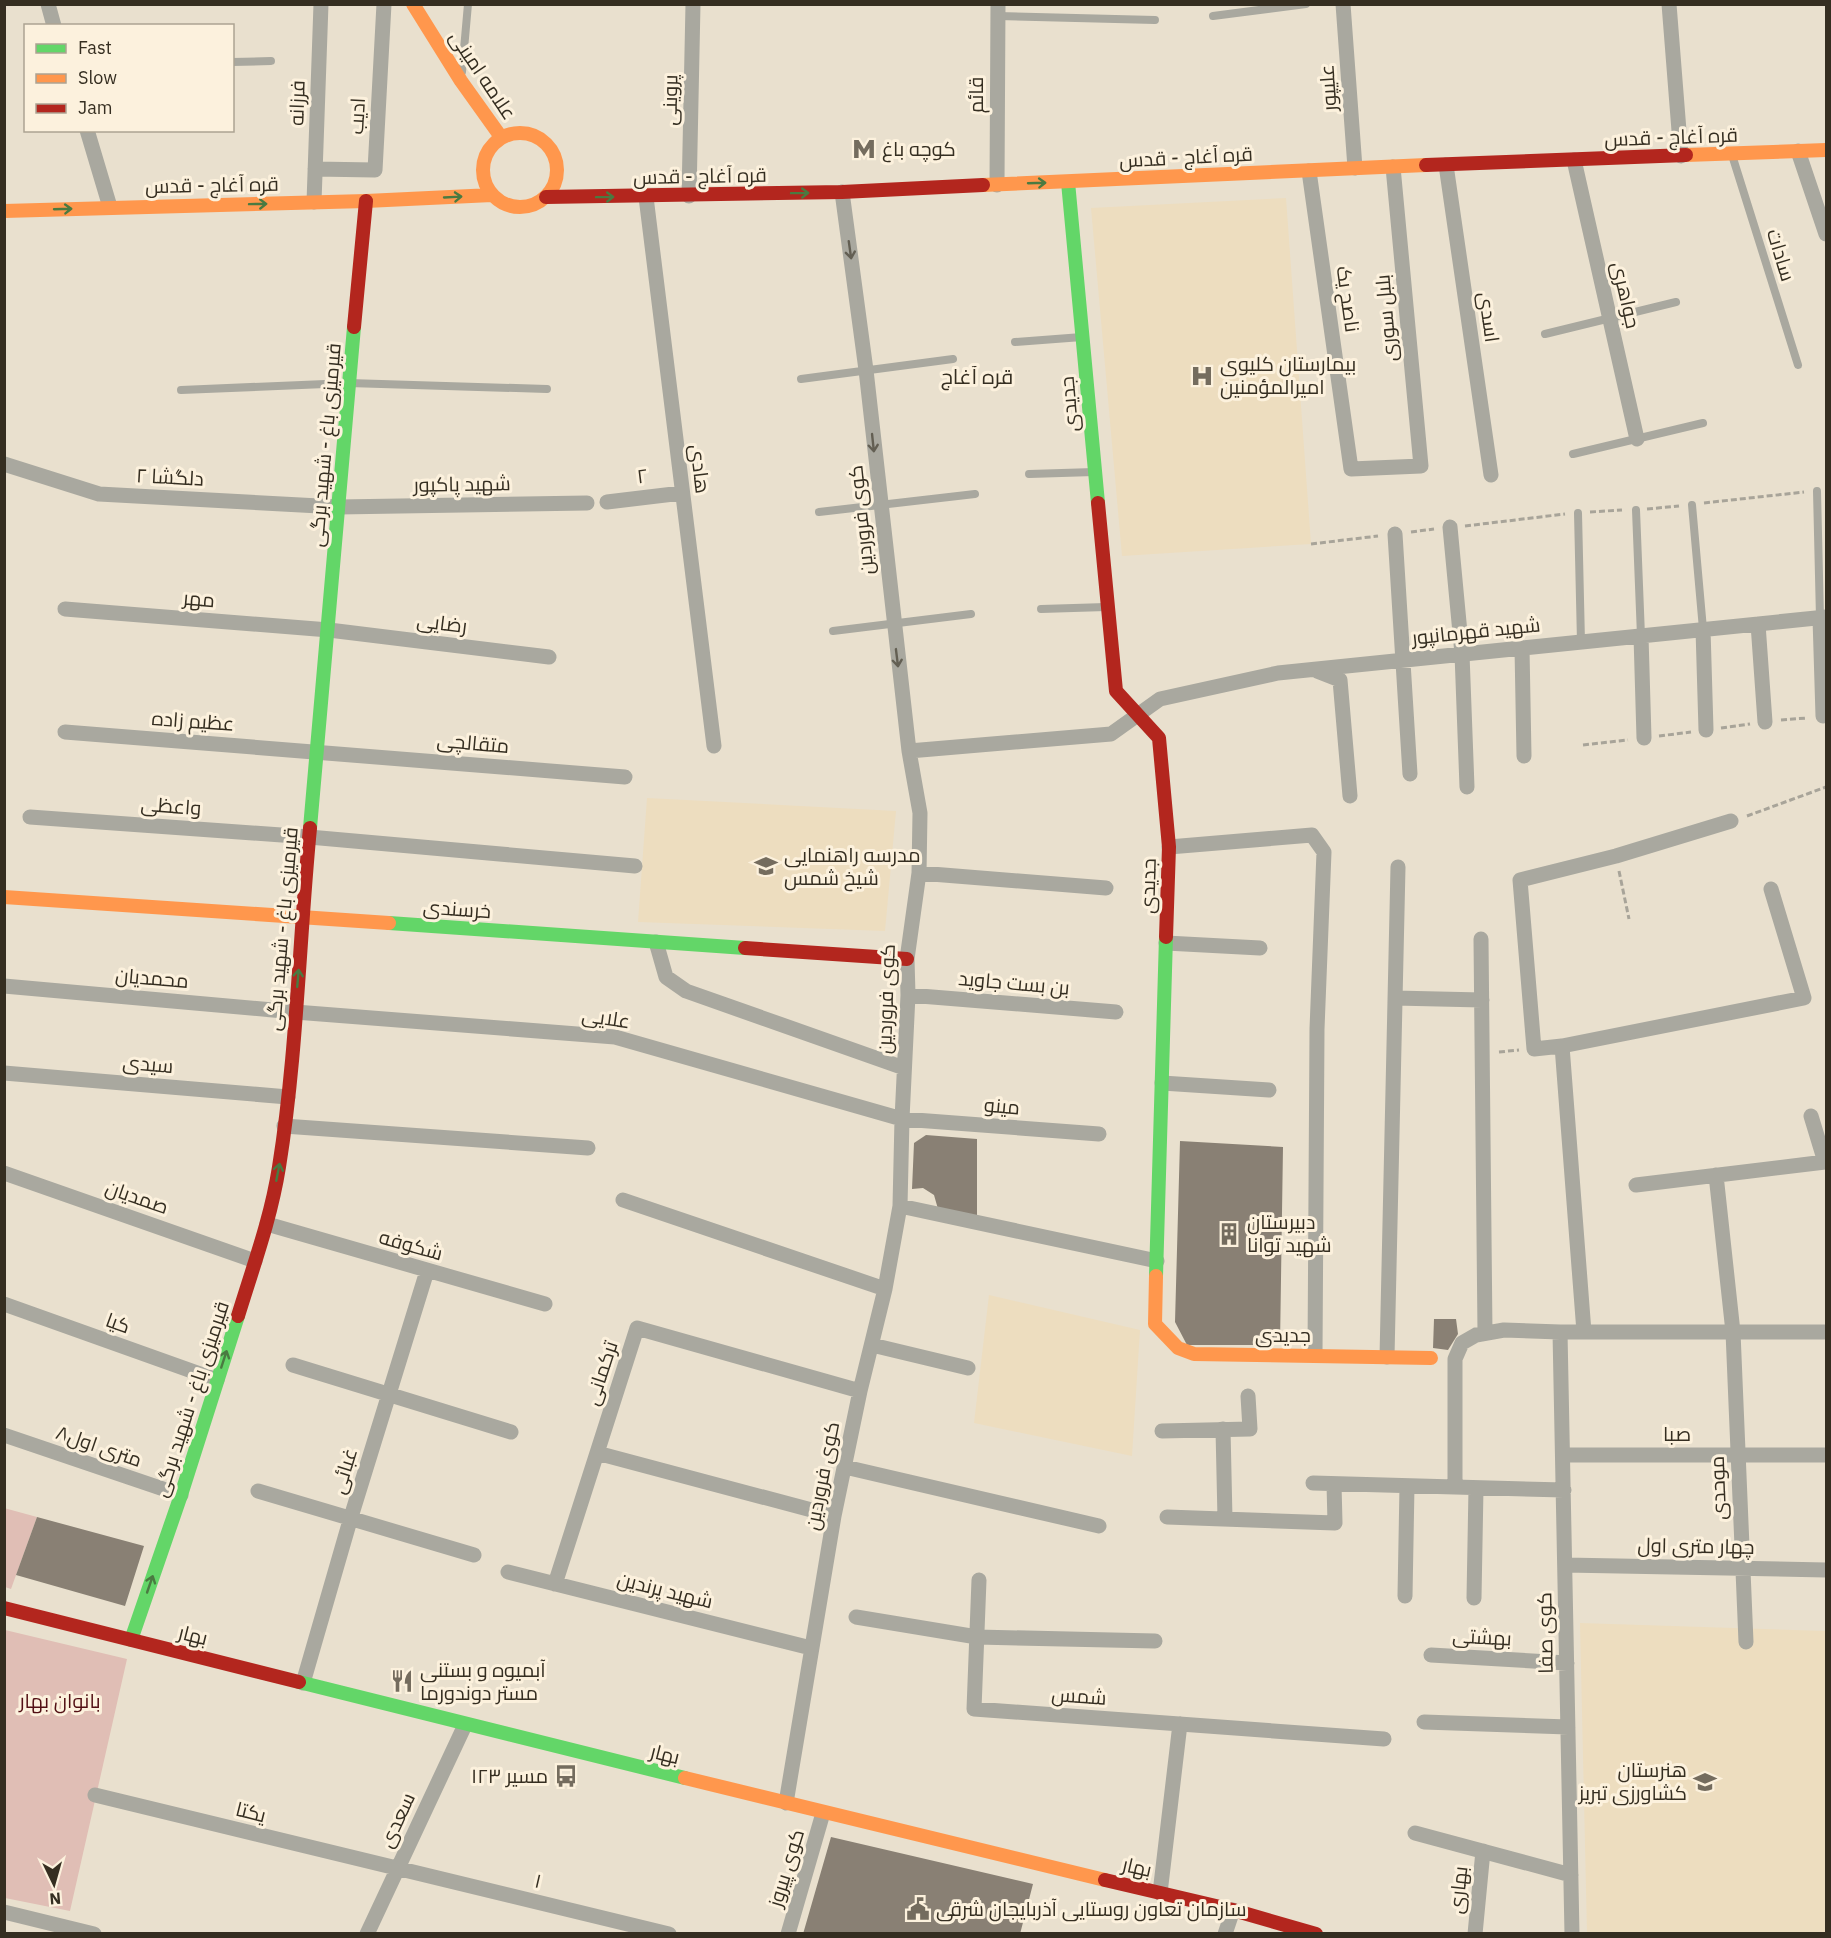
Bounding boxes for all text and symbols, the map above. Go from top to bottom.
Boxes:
legend [24,24,234,132]
street label: علامه امینی [444,25,523,125]
text: Fast [78,36,112,59]
street label: علیپور [1312,64,1343,113]
text: Slow [78,66,117,89]
street label: پروینی [656,74,683,126]
street label: قائم [962,77,990,113]
street label: فرزانه [282,80,311,126]
text: Jam [78,96,113,119]
street label: ادیب [342,97,371,135]
street label: قره آغاج - قدس [1604,121,1738,153]
place label: کوچه باغ [882,135,956,163]
metro station icon: کوچه باغ [851,136,877,162]
street label: قره آغاج - قدس [1118,140,1254,174]
street label: قره آغاج - قدس [633,161,767,191]
street label: قره آغاج - قدس [145,170,279,200]
one-way arrow [1026,178,1046,189]
one-way arrow [789,187,809,198]
one-way arrow [442,191,462,202]
one-way arrow [594,191,614,203]
one-way arrow [247,198,267,209]
one-way arrow [52,203,72,215]
street label: سادات [1761,225,1802,284]
one-way arrow [844,239,855,259]
street label: جواهری [1606,259,1647,331]
street label: ناصح یک [1330,264,1366,334]
street label: بلبل سوری [1368,273,1403,363]
street label: اسدی [1473,290,1506,344]
street label: قیرمیزی باغ - شهید برگی [302,342,348,548]
place label: بیمارستان کلیوی امیرالمؤمنین [1220,350,1356,400]
district label: قره آغاج [941,362,1013,391]
hospital icon: بیمارستان کلیوی امیرالمؤمنین [1189,363,1215,389]
street label: جدیدی [1053,375,1084,433]
one-way arrow [868,433,879,453]
street label: هادی [684,443,717,495]
street label: دلگشا ۲ [136,461,205,492]
street label: ۲ [635,461,649,490]
street label: کوی فروردین [841,464,880,576]
street label: شهید پاکپور [412,469,511,498]
street label: مهر [181,584,216,613]
street label: رضایی [415,606,469,639]
street label: شهید قهرمانپور [1409,610,1542,651]
one-way arrow [892,647,903,667]
street label: عظیم زاده [151,704,235,738]
street label: متقالچی [436,726,510,759]
street label: واعظی [140,790,202,821]
street label: قیرمیزی باغ - شهید برگی [259,826,305,1032]
place label: مدرسه راهنمایی شیخ شمس [784,841,920,892]
school or university icon: مدرسه راهنمایی شیخ شمس [753,853,779,879]
street label: جدیدی [1133,858,1162,914]
street label: خرسندی [422,893,492,924]
street label: کوی فروردین [870,944,901,1054]
street label: محمدیان [114,961,190,994]
street label: بن بست جاوید [957,964,1071,1001]
one-way arrow [293,969,304,989]
street label: علایی [580,1001,632,1034]
street label: سیدی [121,1048,175,1079]
street label: مینو [983,1090,1021,1121]
one-way arrow [273,1163,284,1182]
street label: صمدیان [102,1173,172,1220]
place label: دبیرستان شهید توانا [1247,1208,1332,1258]
building icon: دبیرستان شهید توانا [1216,1221,1242,1247]
street label: شکوفه [376,1223,446,1266]
street label: قیرمیزی باغ - شهید برگی [146,1297,236,1501]
street label: کیا [102,1306,134,1339]
street label: جدیدی [1255,1321,1311,1348]
street label: ترکمانی [577,1337,624,1409]
one-way arrow [219,1350,230,1369]
street label: ۸متری اول [52,1418,146,1473]
street label: کوی فروردین [798,1419,845,1532]
street label: صبا [1663,1420,1691,1447]
street label: غبائی [324,1445,363,1497]
street label: موحدی [1703,1456,1732,1521]
street label: چهار متری اول [1637,1531,1755,1560]
street label: شهید پرندین [614,1565,716,1614]
one-way arrow [145,1575,156,1594]
street label: کوی صفا [1530,1592,1559,1674]
street label: بهار [174,1618,211,1651]
street label: بهشتی [1452,1621,1512,1652]
place label: آبمیوه و بستنی مستر دوندورما [420,1656,546,1706]
restaurant icon: آبمیوه و بستنی مستر دوندورما [389,1668,415,1694]
street label: شمس [1051,1680,1107,1711]
park label: بانوان بهار [18,1687,101,1714]
street label: بهار [646,1737,683,1770]
place label: هنرستان کشاورزی تبریز [1578,1756,1687,1806]
place label: مسیر ۱۲۳ [471,1762,548,1789]
bus stop icon: مسیر ۱۲۳ [553,1763,579,1789]
school or university icon: هنرستان کشاورزی تبریز [1692,1769,1718,1795]
street label: سعدی [372,1788,421,1852]
street label: یکتا [233,1795,270,1828]
street label: کوی پیروز [761,1826,810,1911]
street label: بهار [1119,1850,1155,1883]
north arrow [24,1854,84,1914]
street label: بهاری [1442,1865,1473,1915]
street label: ۱ [532,1867,544,1894]
text: N [49,1888,62,1909]
place label: سازمان تعاون روستایی آذربایجان شرقی [936,1895,1247,1922]
public building icon: سازمان تعاون روستایی آذربایجان شرقی [905,1896,931,1922]

